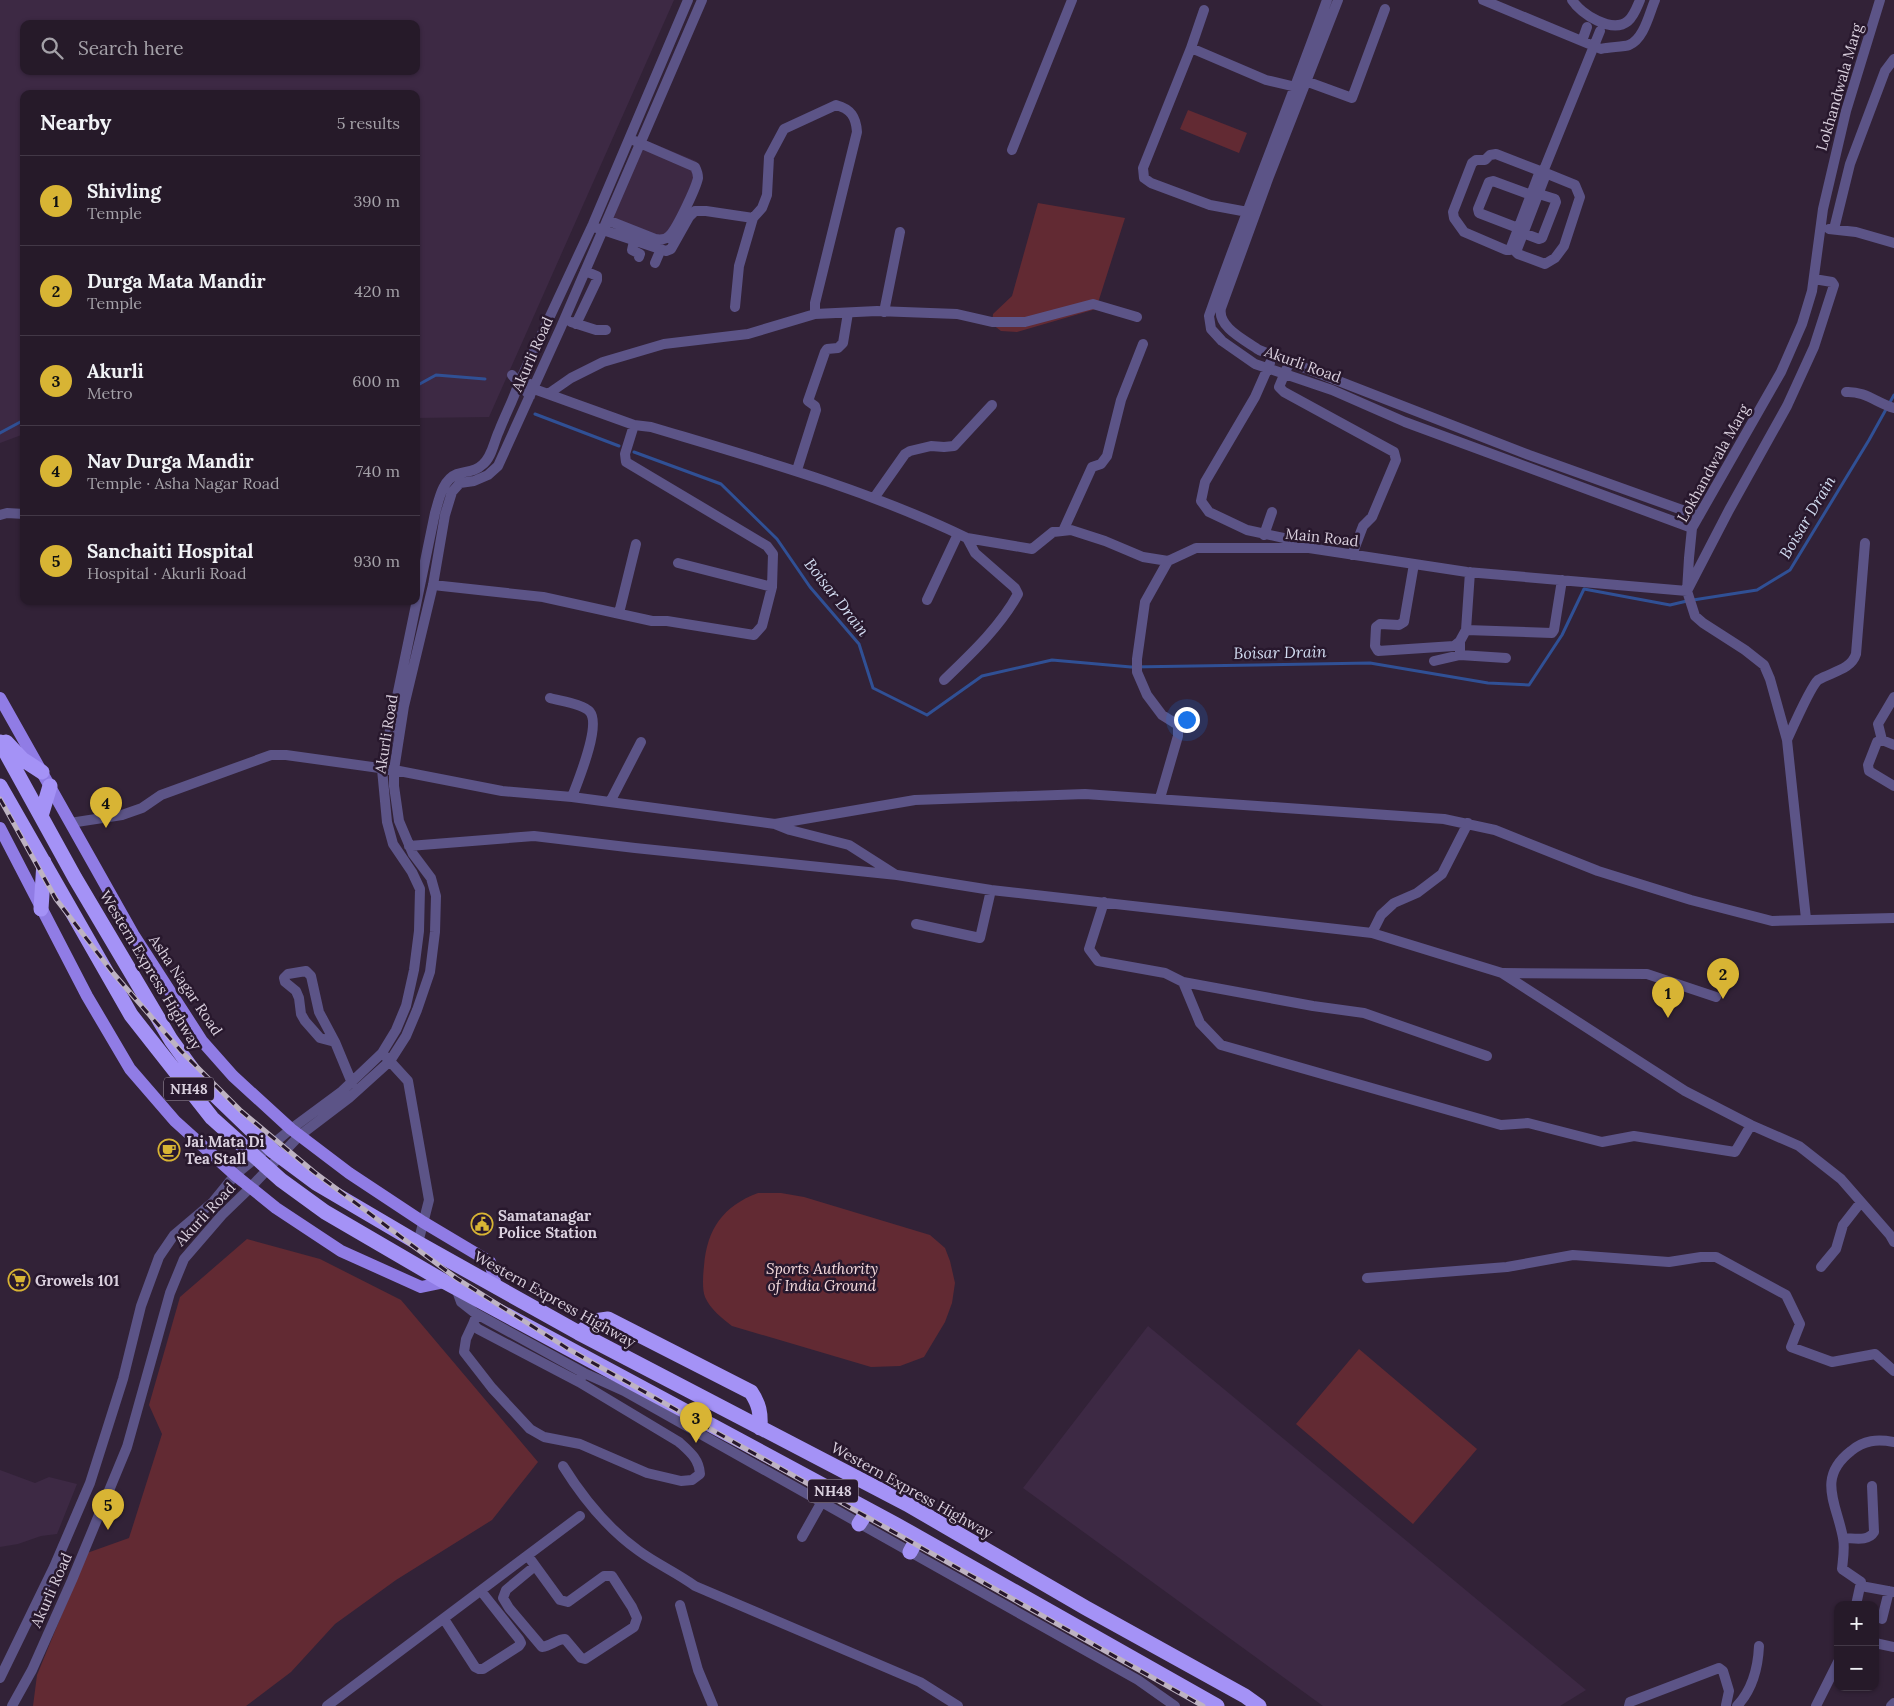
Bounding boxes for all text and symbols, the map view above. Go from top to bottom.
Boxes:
search box [20,20,420,75]
street label: Lokhandwala Marg [1812,20,1866,153]
icon: search [38,34,66,62]
text: Search here [78,36,184,60]
text: Nearby [40,109,111,136]
text: 5 results [337,113,400,133]
text: Shivling [87,179,161,203]
text: 1 [53,191,59,211]
text: 390 m [353,191,400,211]
text: Temple [87,203,142,223]
text: Durga Mata Mandir [87,269,266,293]
text: 2 [52,281,60,301]
text: 420 m [354,281,400,301]
text: Temple [87,293,142,313]
street label: Akurli Road [507,314,557,395]
street label: Akurli Road [1261,341,1344,387]
text: Akurli [87,359,144,383]
text: 3 [52,371,60,391]
text: 600 m [352,371,400,391]
text: Metro [87,383,133,403]
street label: Lokhandwala Marg [1673,400,1754,525]
text: Nav Durga Mandir [87,449,254,473]
text: 4 [52,461,60,481]
text: 740 m [356,461,400,481]
water label: Boisar Drain [1774,472,1840,562]
text: Temple · Asha Nagar Road [87,473,280,493]
street label: Main Road [1284,524,1360,550]
text: Sanchaiti Hospital [87,539,253,563]
text: 5 [52,551,60,571]
text: 930 m [353,551,400,571]
water label: Boisar Drain [800,554,874,640]
text: Hospital · Akurli Road [87,563,247,583]
water label: Boisar Drain [1233,641,1327,663]
street label: Akurli Road [370,693,402,776]
your location [1174,707,1200,733]
pin: 4 [90,787,122,828]
street label: Western Express Highway [96,887,206,1053]
street label: Asha Nagar Road [145,930,227,1039]
pin: 2 [1707,958,1739,999]
pin: 1 [1652,977,1684,1018]
road number: NH48 [164,1078,214,1100]
place label: Jai Mata Di Tea Stall [185,1132,265,1168]
cafe icon: Jai Mata Di Tea Stall [157,1138,181,1162]
street label: Akurli Road [170,1178,239,1250]
place label: Samatanagar Police Station [498,1206,598,1242]
public building icon: Samatanagar Police Station [470,1212,494,1236]
street label: Western Express Highway [471,1247,639,1352]
park label: Sports Authority of India Ground [766,1259,878,1295]
supermarket icon: Growels 101 [7,1268,31,1292]
place label: Growels 101 [35,1271,119,1290]
pin: 3 [680,1402,712,1443]
street label: Western Express Highway [828,1438,996,1543]
road number: NH48 [808,1480,858,1502]
pin: 5 [92,1489,124,1530]
street label: Akurli Road [26,1550,76,1631]
map controls [1834,1601,1879,1691]
button: + [1834,1601,1879,1646]
button: − [1834,1646,1879,1691]

